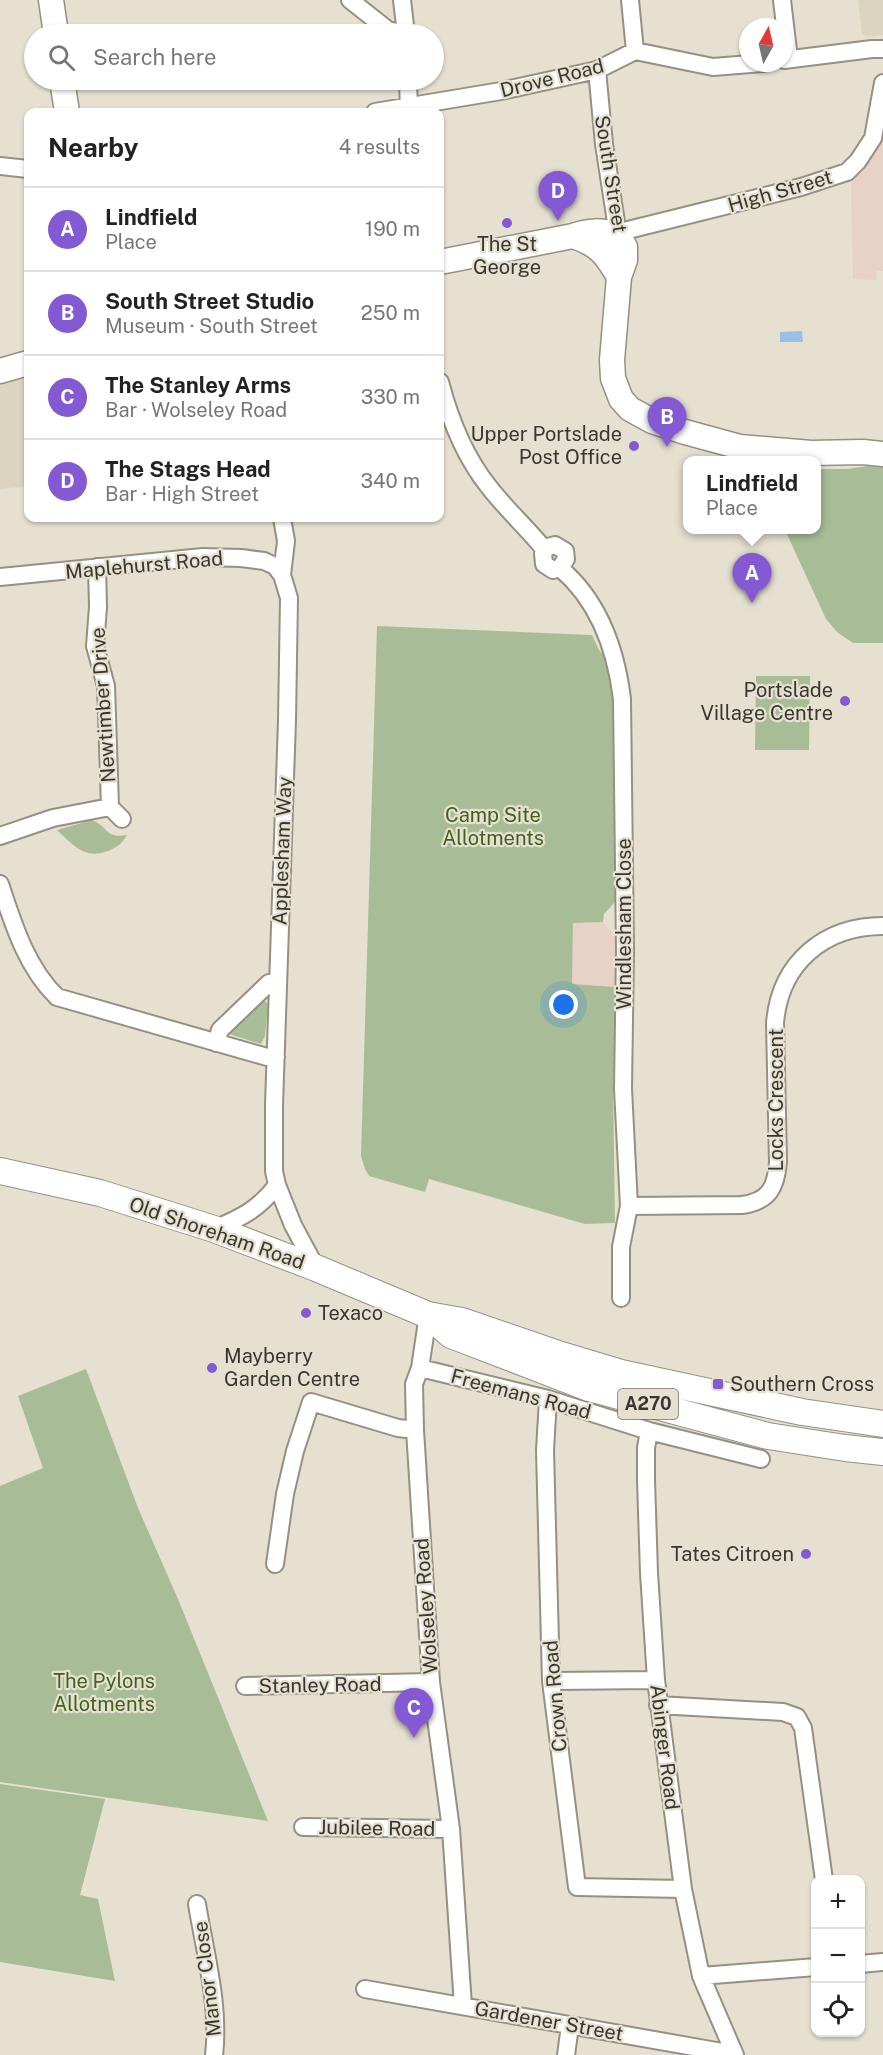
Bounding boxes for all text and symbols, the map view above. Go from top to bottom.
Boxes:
north arrow [739,18,793,72]
search box [24,24,444,90]
icon: search [45,41,78,74]
text: Search here [93,44,217,70]
street label: Drove Road [498,54,606,102]
street label: South Street [590,113,632,235]
text: Nearby [48,132,138,163]
text: 4 results [339,135,420,159]
street label: High Street [725,165,835,217]
pin: D [538,172,578,221]
text: Lindfield [105,204,197,230]
marker: The St George [500,216,514,230]
text: A [60,217,75,241]
text: 190 m [365,217,420,241]
text: Place [105,230,157,254]
place label: The St George [473,232,541,279]
text: South Street Studio [105,288,314,314]
text: B [61,301,74,325]
text: 250 m [361,301,420,325]
text: Museum · South Street [105,314,318,338]
text: The Stanley Arms [105,372,291,398]
text: C [60,385,75,409]
text: 330 m [361,385,420,409]
text: Bar · Wolseley Road [105,398,287,422]
pin: B [648,398,686,447]
place label: Upper Portslade Post Office [471,422,622,469]
marker: Upper Portslade Post Office [627,439,641,453]
text: The Stags Head [105,456,271,482]
popup [683,456,821,534]
text: D [60,469,75,493]
text: 340 m [360,469,420,493]
text: Lindfield [706,470,798,496]
text: Bar · High Street [105,482,259,506]
text: Place [706,496,758,520]
street label: Maplehurst Road [64,546,224,584]
pin: A [732,554,771,603]
street label: Newtimber Drive [86,626,120,784]
place label: Portslade Village Centre [701,678,833,725]
marker: Portslade Village Centre [838,694,852,708]
street label: Applesham Way [267,776,297,926]
park label: Camp Site Allotments [442,803,544,850]
street label: Windlesham Close [612,838,636,1010]
your location [549,990,578,1019]
street label: Locks Crescent [764,1029,788,1171]
street label: Old Shoreham Road [126,1192,308,1274]
place label: Texaco [318,1301,383,1325]
marker: Texaco [299,1306,313,1320]
place label: Mayberry Garden Centre [224,1344,360,1391]
marker: Mayberry Garden Centre [205,1361,219,1375]
street label: Freemans Road [448,1364,594,1424]
place label: Southern Cross [730,1372,874,1396]
marker: Southern Cross [711,1377,725,1391]
road number: A270 [618,1389,678,1419]
street label: Wolseley Road [409,1537,443,1675]
place label: Tates Citroen [671,1542,794,1566]
marker: Tates Citroen [799,1547,813,1561]
street label: Crown Road [538,1639,572,1753]
park label: The Pylons Allotments [53,1669,155,1716]
street label: Stanley Road [258,1672,382,1698]
street label: Abinger Road [645,1683,685,1811]
pin: C [394,1688,434,1738]
street label: Jubilee Road [318,1815,436,1841]
map controls [811,1875,865,2037]
button: + [811,1875,865,1929]
street label: Manor Close [188,1920,226,2038]
button: − [811,1929,865,1983]
button: locate [811,1983,865,2037]
street label: Gardener Street [473,1996,625,2046]

